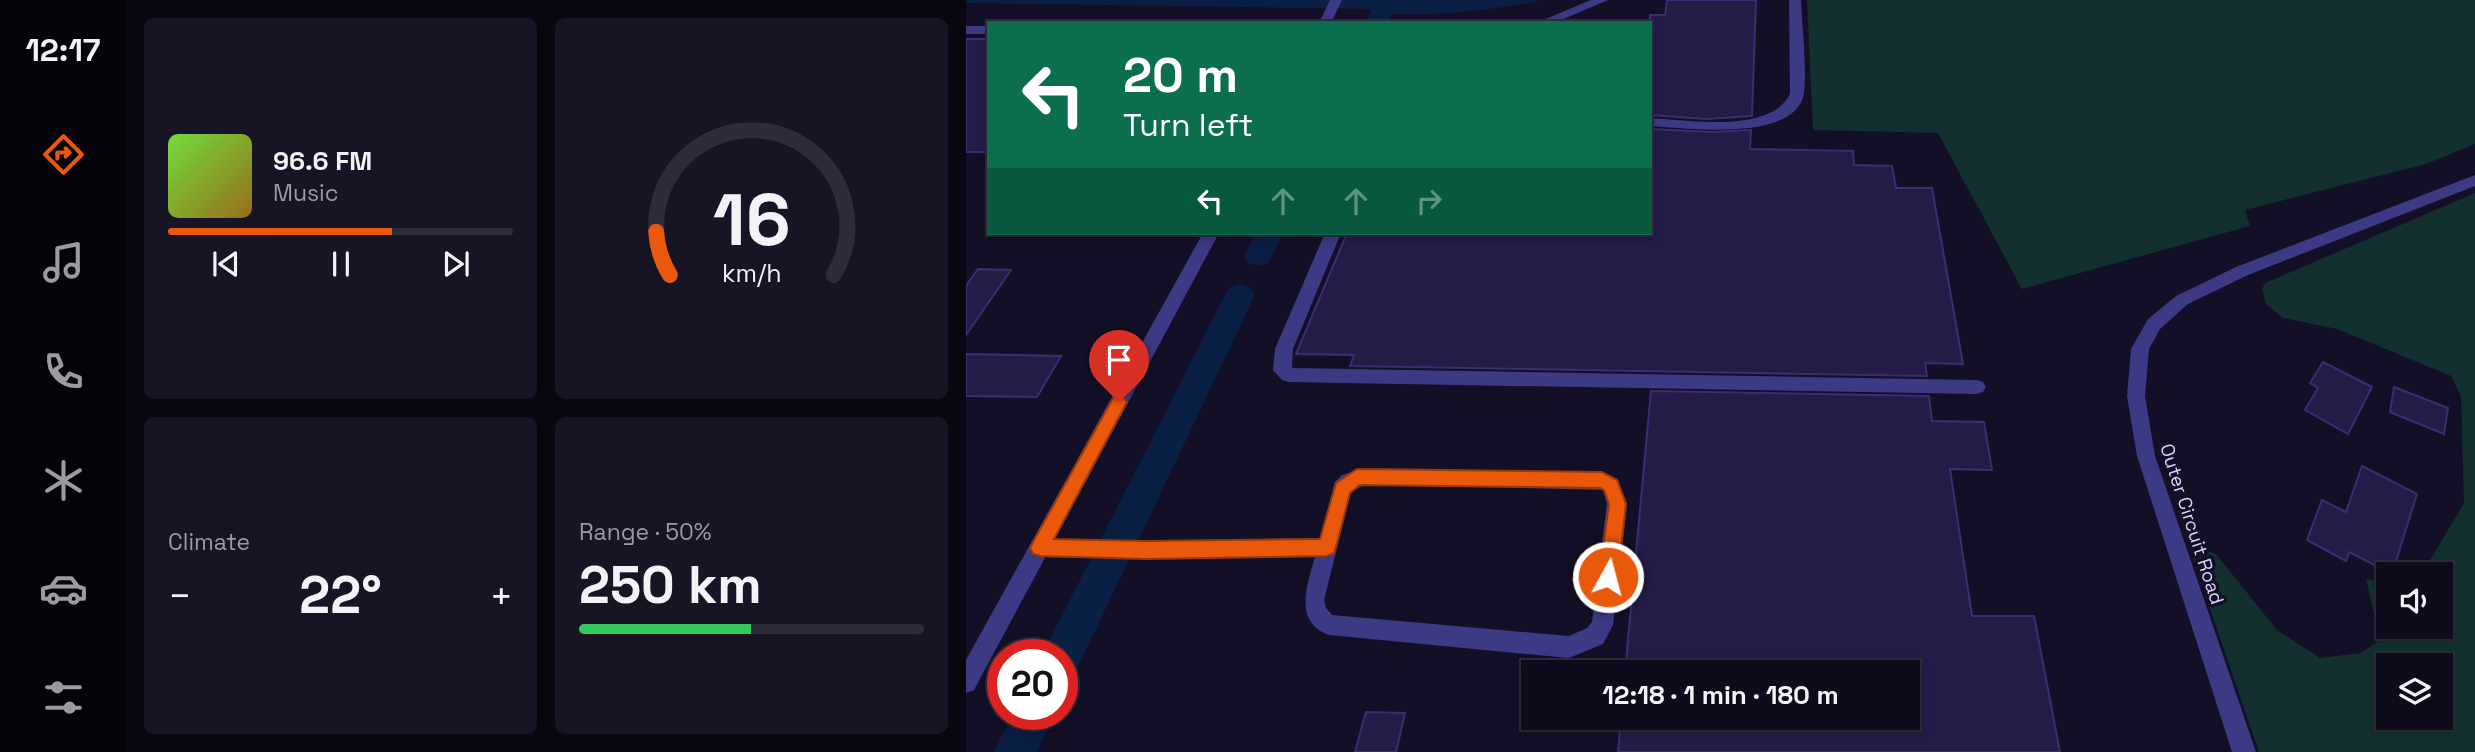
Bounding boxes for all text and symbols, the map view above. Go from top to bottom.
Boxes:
text: 12:17 [25,30,101,70]
text: 20 m [1123,44,1238,106]
icon: left [1008,49,1099,140]
text: Turn left [1123,105,1253,145]
icon: directions [39,130,88,179]
text: 96.6 FM [273,144,372,178]
text: 16 [713,173,790,266]
text: Music [273,178,338,208]
icon: left [1191,182,1229,220]
icon: ahead [1264,182,1302,220]
icon: ahead [1337,182,1375,220]
icon: right [1410,182,1448,220]
icon: music [39,238,88,287]
icon: previous [207,245,245,283]
icon: pause [322,245,360,283]
icon: next [437,245,475,283]
text: km/h [722,257,781,289]
pin [1089,330,1149,402]
icon: arrive [1100,341,1138,379]
icon: phone [39,347,88,396]
street label: Outer Circuit Road [2154,440,2230,608]
icon: climate [39,456,88,505]
text: Range · 50% [579,517,712,547]
text: Climate [168,527,250,557]
position arrow [1571,540,1645,614]
text: 250 km [579,552,762,618]
text: 22° [299,562,382,628]
map controls [2376,562,2453,730]
button: sound [2376,562,2453,639]
icon: car [39,564,88,613]
text: − [168,572,192,620]
text: + [489,572,513,620]
speed limit sign: 20 [987,639,1078,730]
button: layers [2376,653,2453,730]
icon: filters [39,673,88,722]
text: 12:18 · 1 min · 180 m [1602,678,1839,712]

